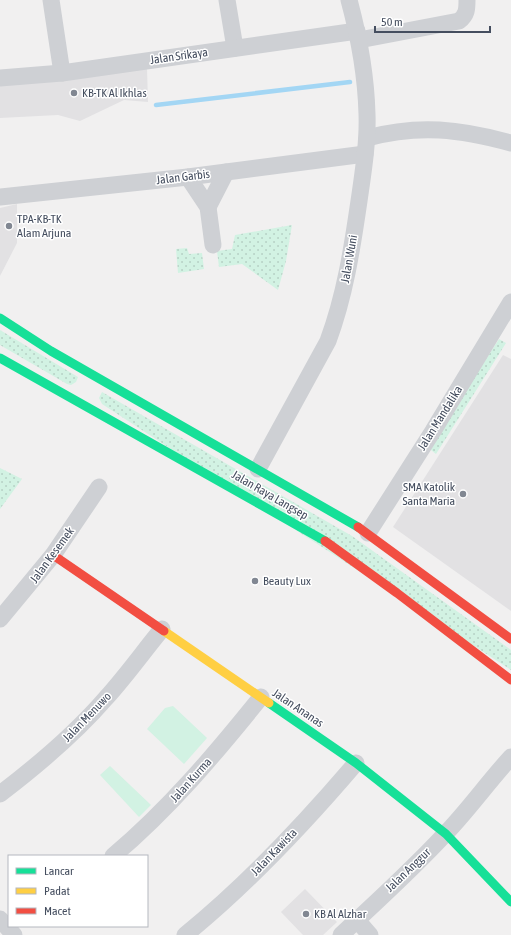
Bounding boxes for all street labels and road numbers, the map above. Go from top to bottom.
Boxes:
street label: Jalan Srikaya [149,45,209,67]
street label: Jalan Garbis [155,167,211,187]
street label: Jalan Wuni [338,234,360,284]
street label: Jalan Mandalika [415,383,465,453]
street label: Jalan Raya Langsep [229,467,311,523]
street label: Jalan Kesemek [27,524,77,586]
street label: Jalan Ananas [270,686,326,730]
street label: Jalan Menuwo [60,689,114,745]
street label: Jalan Kurma [167,755,215,805]
street label: Jalan Kawista [248,826,300,878]
street label: Jalan Anggur [383,845,434,895]

